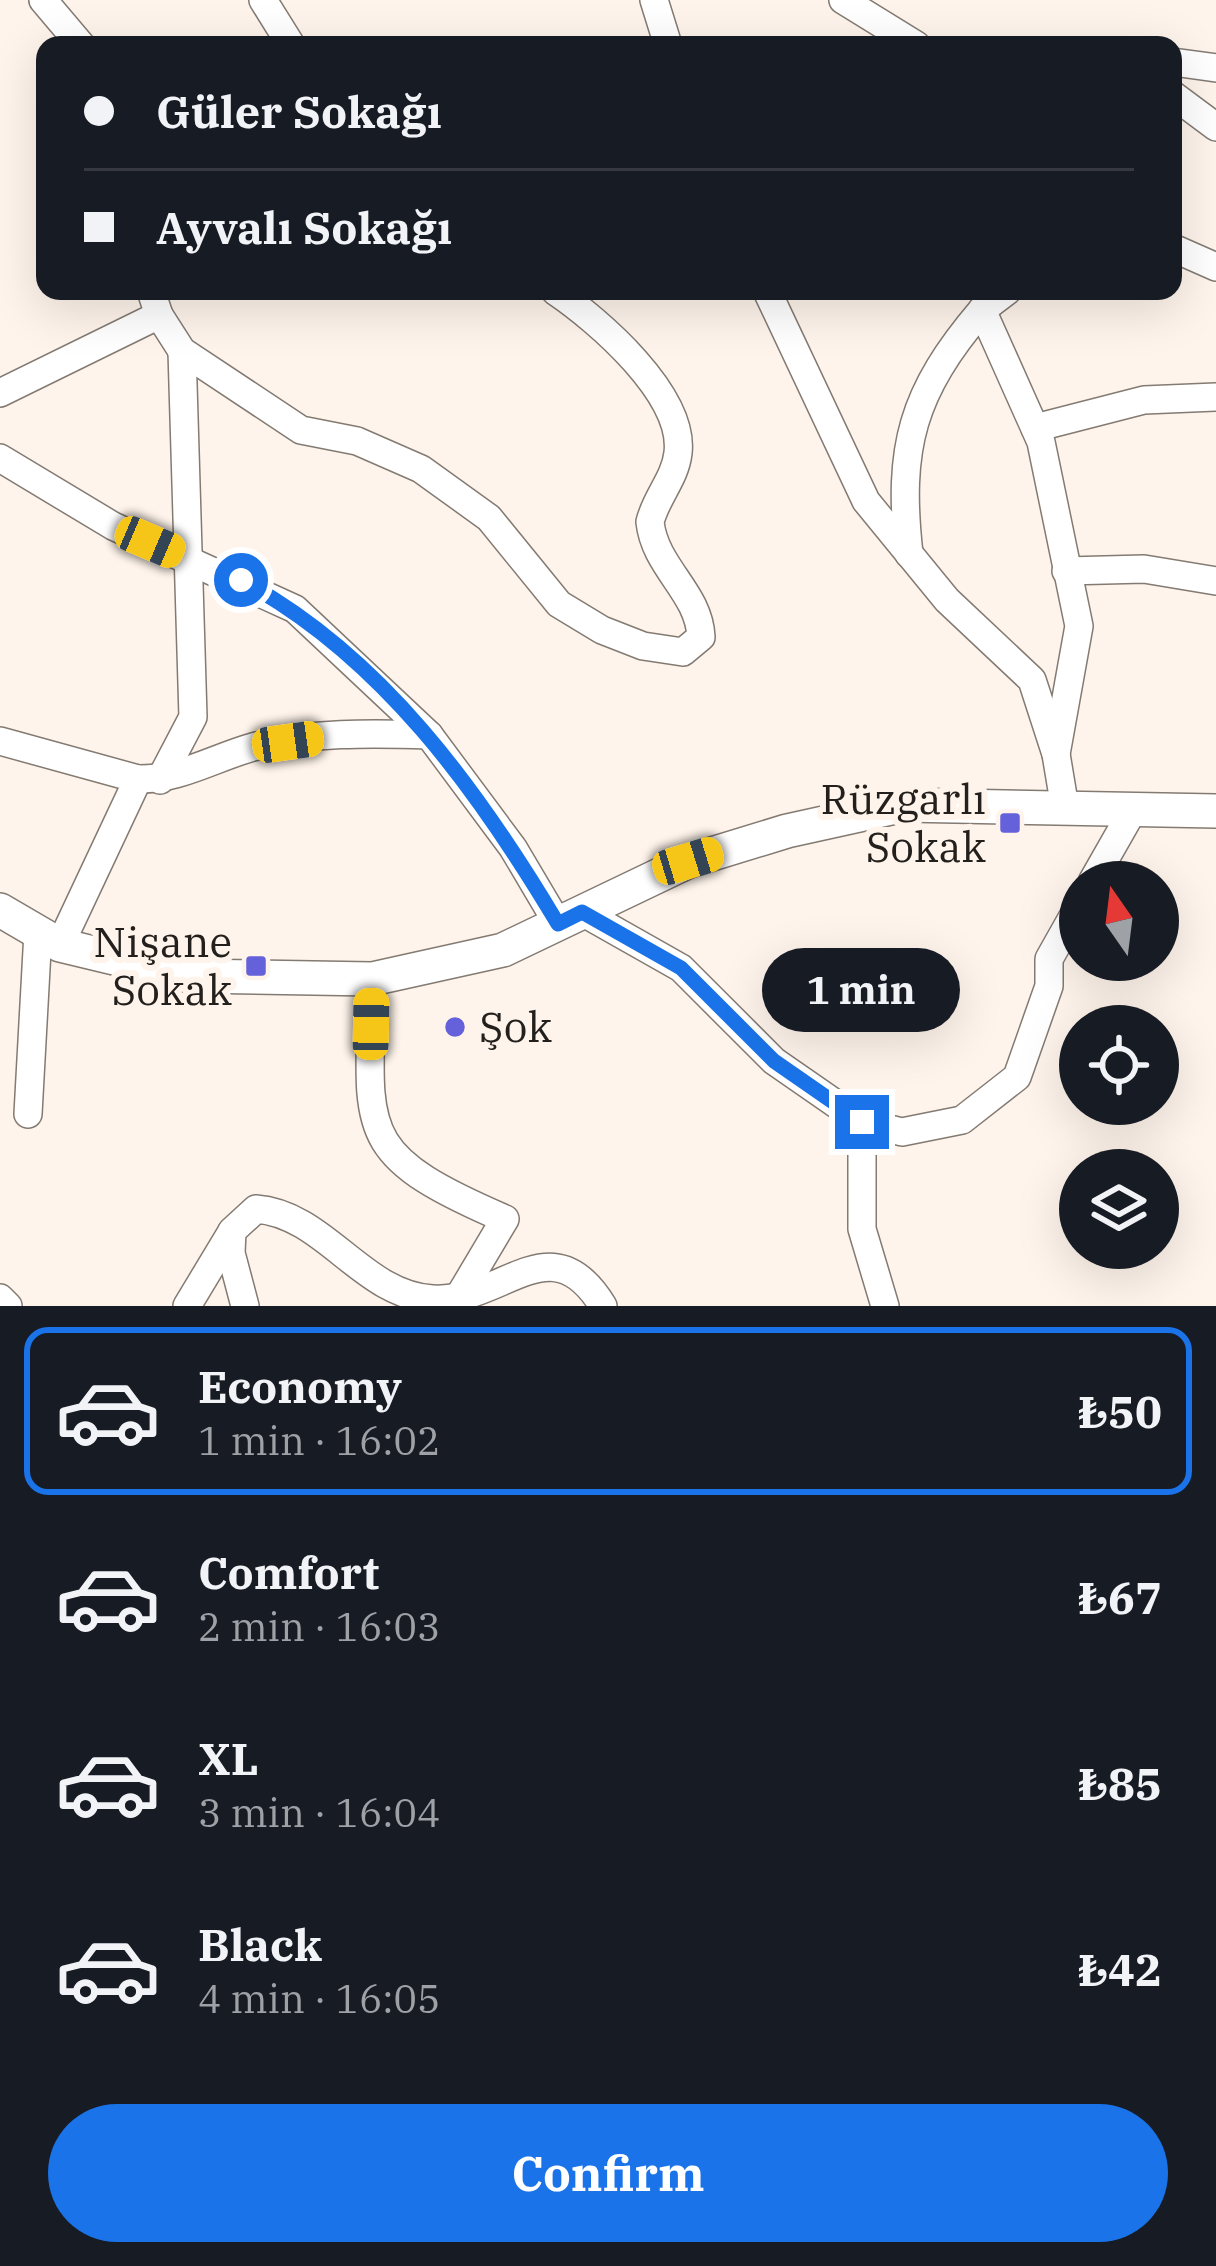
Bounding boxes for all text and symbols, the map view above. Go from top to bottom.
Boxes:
text: Güler Sokağı [156,82,442,140]
text: Ayvalı Sokağı [156,198,452,256]
car [110,511,190,573]
route start [214,553,268,607]
car [250,719,326,765]
place label: Rüzgarlı Sokak [821,771,986,874]
marker: Rüzgarlı Sokak [997,810,1023,836]
car [648,833,728,889]
north arrow [1059,861,1179,981]
map controls [1059,861,1179,1269]
place label: Nişane Sokak [93,914,232,1017]
callout: 1 min [763,948,961,1032]
marker: Nişane Sokak [243,953,269,979]
text: 1 min [806,964,916,1015]
car [352,988,390,1060]
place label: Şok [479,999,552,1054]
button: locate [1059,1005,1179,1125]
marker: Şok [442,1014,468,1040]
route end [835,1095,889,1149]
button: layers [1059,1149,1179,1269]
icon: car [54,1357,162,1465]
text: Economy [198,1357,402,1415]
text: ₺50 [1078,1382,1162,1440]
text: 1 min · 16:02 [198,1415,440,1466]
icon: car [54,1543,162,1651]
text: Comfort [198,1543,379,1601]
text: ₺67 [1078,1568,1162,1626]
text: 2 min · 16:03 [198,1601,440,1652]
icon: car [54,1729,162,1837]
text: XL [198,1729,259,1787]
text: ₺85 [1078,1754,1162,1812]
text: 3 min · 16:04 [198,1787,440,1838]
icon: car [54,1915,162,2023]
text: Black [198,1915,322,1973]
text: ₺42 [1078,1940,1162,1998]
text: 4 min · 16:05 [198,1973,440,2024]
button: Confirm [48,2104,1168,2242]

